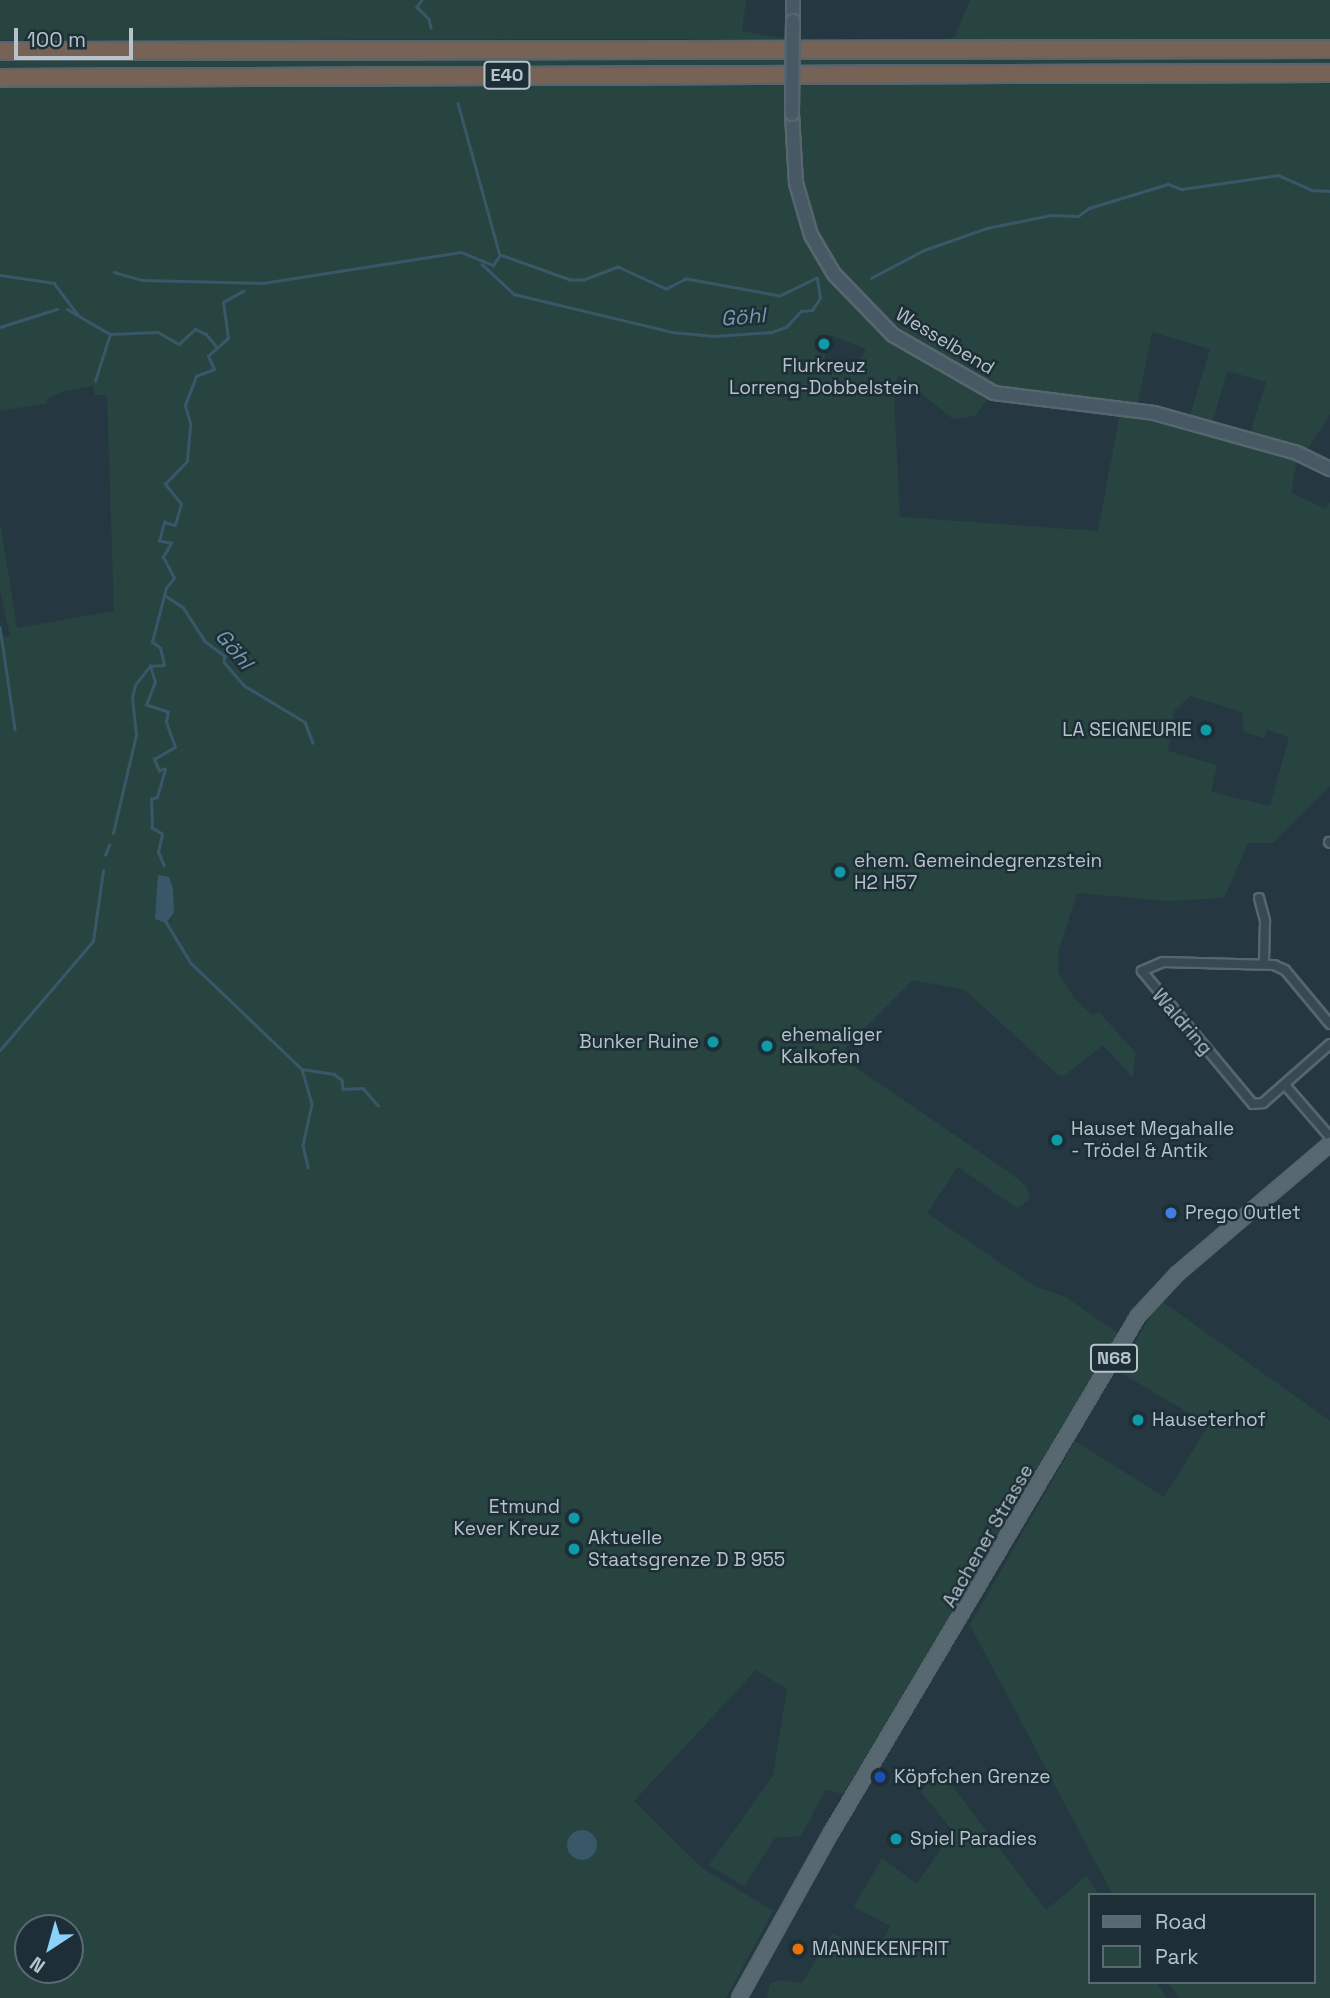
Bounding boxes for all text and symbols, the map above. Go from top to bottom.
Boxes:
scale bar [18,14,136,58]
text: 100 m [27,26,86,53]
road number: E40 [482,60,532,90]
water label: Göhl [720,302,766,332]
street label: Wesselbend [892,303,998,379]
marker: Flurkreuz Lorreng-Dobbelstein [816,336,832,352]
place label: Flurkreuz Lorreng-Dobbelstein [729,355,919,399]
water label: Göhl [210,624,258,674]
place label: LA SEIGNEURIE [1062,719,1192,741]
marker: LA SEIGNEURIE [1198,722,1214,738]
place label: ehem. Gemeindegrenzstein H2 H57 [854,850,1103,894]
marker: ehem. Gemeindegrenzstein H2 H57 [832,864,848,880]
street label: Waldring [1147,984,1217,1060]
place label: ehemaliger Kalkofen [781,1024,882,1068]
place label: Bunker Ruine [579,1031,699,1053]
marker: Bunker Ruine [705,1034,721,1050]
marker: ehemaliger Kalkofen [759,1038,775,1054]
place label: Hauset Megahalle - Trödel & Antik [1071,1118,1234,1162]
marker: Hauset Megahalle - Trödel & Antik [1049,1132,1065,1148]
place label: Prego Outlet [1185,1202,1301,1224]
marker: Prego Outlet [1163,1205,1179,1221]
road number: N68 [1090,1344,1138,1372]
place label: Hauseterhof [1152,1409,1266,1431]
marker: Hauseterhof [1130,1412,1146,1428]
street label: Aachener Strasse [938,1461,1038,1611]
place label: Etmund Kever Kreuz [454,1496,560,1540]
marker: Etmund Kever Kreuz [566,1510,582,1526]
place label: Aktuelle Staatsgrenze D B 955 [588,1527,785,1571]
marker: Aktuelle Staatsgrenze D B 955 [566,1541,582,1557]
place label: Köpfchen Grenze [894,1766,1051,1788]
marker: Köpfchen Grenze [872,1769,888,1785]
place label: Spiel Paradies [910,1828,1037,1850]
marker: Spiel Paradies [888,1831,904,1847]
legend [1088,1893,1316,1984]
text: Road [1155,1908,1207,1935]
north arrow [14,1914,84,1984]
place label: MANNEKENFRIT [812,1938,949,1960]
marker: MANNEKENFRIT [790,1941,806,1957]
text: Park [1155,1943,1199,1970]
text: N [25,1951,50,1979]

